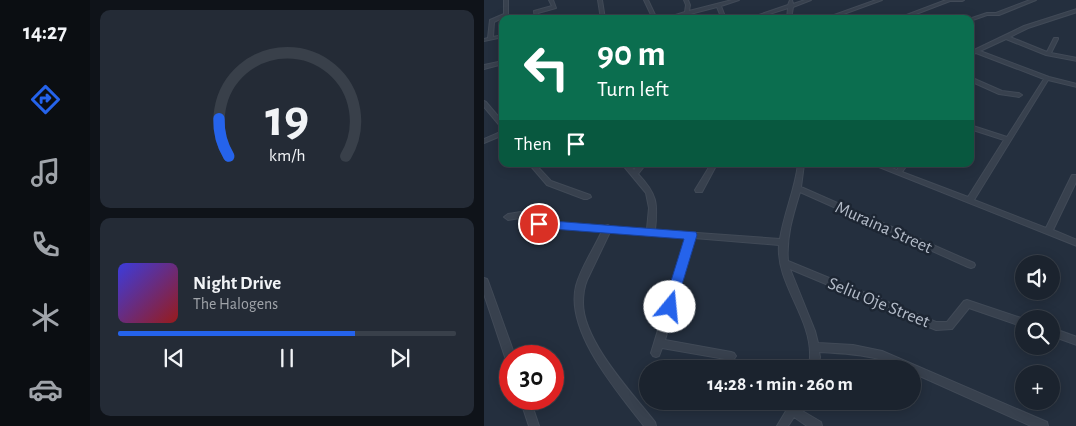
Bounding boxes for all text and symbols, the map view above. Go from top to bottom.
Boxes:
text: 14:27 [23,21,67,43]
icon: left [514,35,579,100]
text: 90 m [597,37,666,72]
text: Turn left [597,78,669,100]
icon: directions [28,82,63,117]
text: 19 [265,93,309,145]
icon: arrive [562,130,590,158]
text: Then [514,135,552,154]
text: km/h [269,147,305,165]
icon: music [28,155,63,190]
street label: Muraina Street [832,199,935,257]
pin [518,203,560,245]
icon: arrive [525,210,553,238]
icon: phone [28,227,63,262]
map controls [1015,255,1060,410]
button: sound [1015,255,1060,300]
text: Night Drive [193,274,281,293]
street label: Seliu Oje Street [825,274,932,332]
position arrow [643,280,695,332]
text: The Halogens [193,296,278,312]
icon: climate [28,300,63,335]
button: search [1015,310,1060,355]
icon: previous [160,344,188,372]
icon: pause [273,344,301,372]
icon: next [386,344,414,372]
speed limit sign: 30 [499,345,564,410]
button: + [1015,365,1060,410]
icon: car [28,372,63,407]
text: 14:28 · 1 min · 260 m [707,375,853,394]

